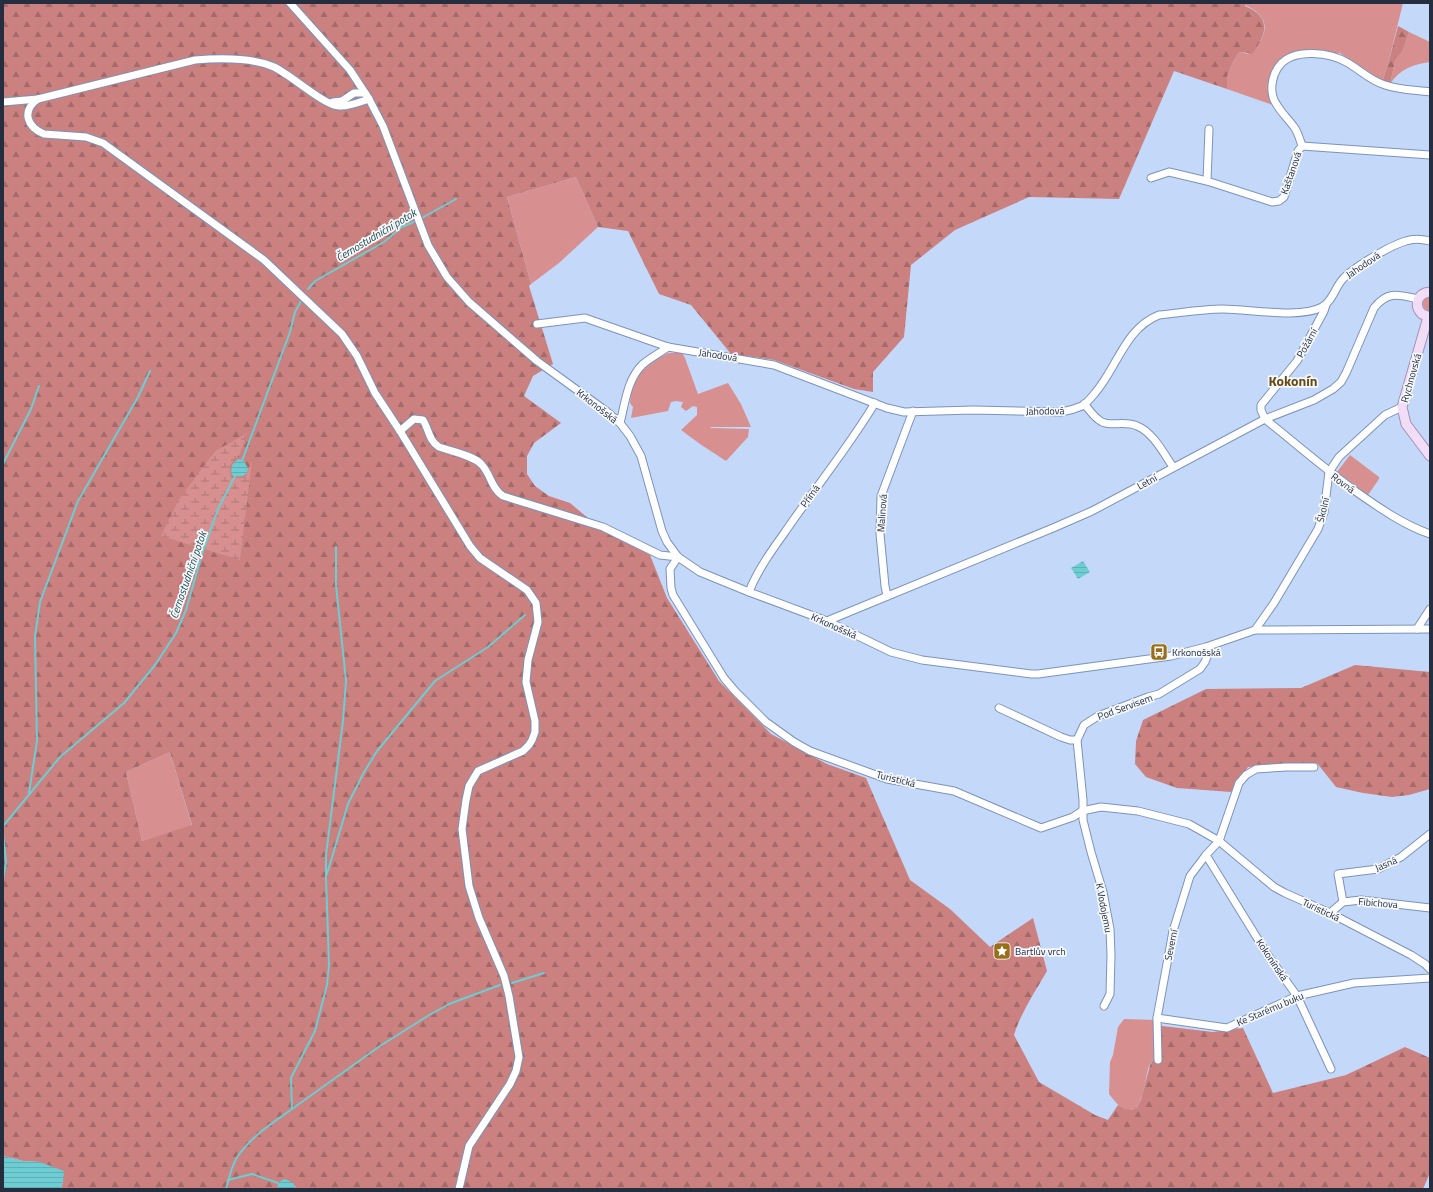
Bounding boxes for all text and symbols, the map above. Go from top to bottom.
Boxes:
street label: Kaštanová [1277,150,1305,196]
water label: Černostudniční potok [333,204,420,265]
street label: Jahodová [1343,248,1383,282]
street label: Požární [1293,325,1322,361]
street label: Jahodová [698,345,738,365]
street label: Rychnovská [1397,352,1425,404]
district label: Kokonín [1268,370,1318,391]
street label: Krkonošská [573,385,621,427]
street label: Jahodová [1025,403,1065,419]
street label: Rovná [1328,469,1358,497]
street label: Letní [1134,470,1160,494]
street label: Přímá [797,481,823,511]
street label: Malinová [873,493,891,533]
street label: Školní [1313,495,1333,524]
water label: Černostudniční potok [166,528,211,621]
street label: Krkonošská [809,609,859,643]
bus stop icon: Krkonošská [1149,642,1169,662]
place label: Krkonošská [1172,645,1221,660]
street label: Pod Servisem [1095,690,1155,724]
street label: Turistická [875,767,917,791]
street label: Jasná [1373,853,1399,875]
street label: K Vodojemu [1092,882,1116,934]
street label: Fibichova [1358,894,1398,912]
street label: Turistická [1300,895,1342,925]
street label: Severní [1160,927,1182,962]
street label: Kokonínská [1252,936,1292,984]
place icon: Bartlův vrch [992,941,1012,961]
place label: Bartlův vrch [1015,944,1066,959]
street label: Ke Starému buku [1234,988,1306,1030]

